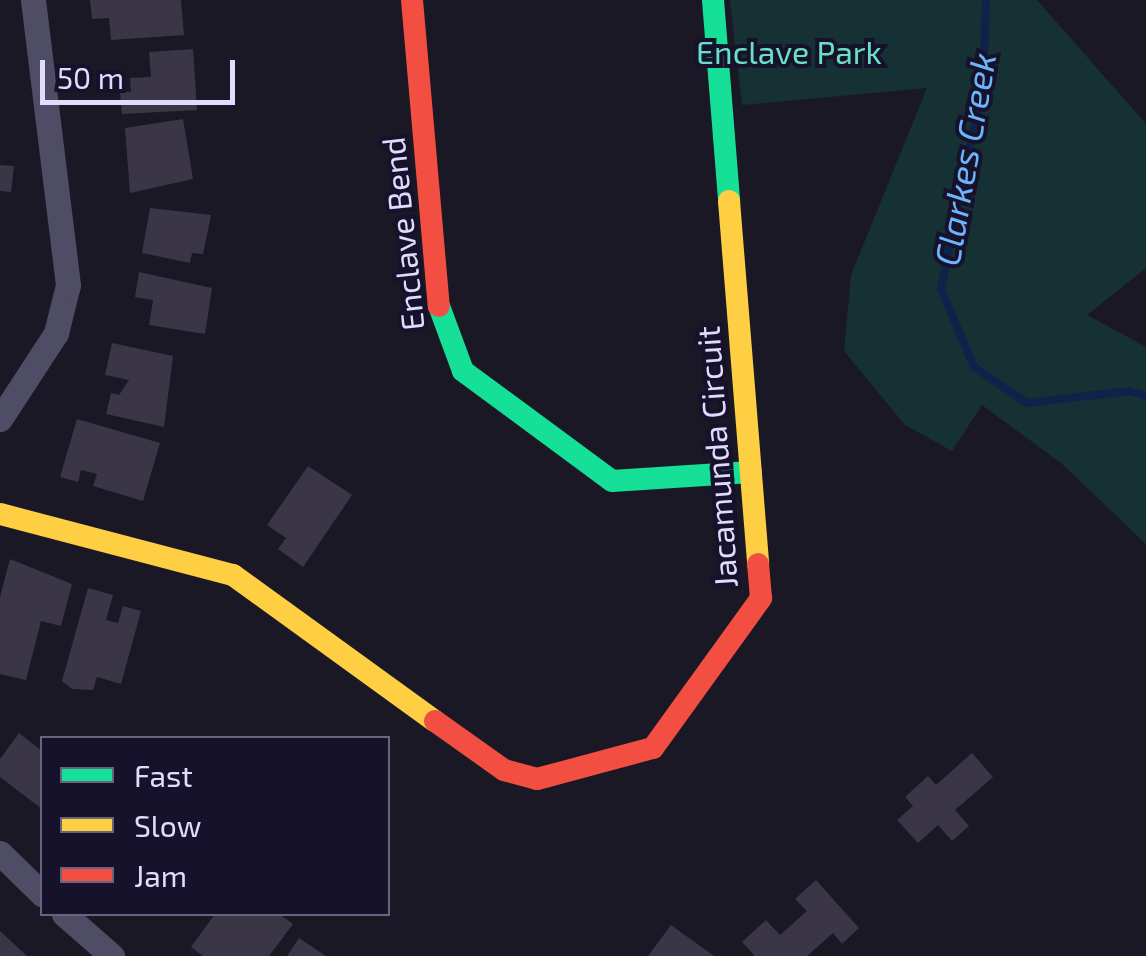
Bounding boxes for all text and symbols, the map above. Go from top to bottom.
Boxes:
park label: Enclave Park [696,32,882,70]
scale bar [45,40,240,102]
water label: Clarkes Creek [925,49,1003,269]
text: 50 m [57,59,124,95]
street label: Enclave Bend [373,135,431,333]
street label: Jacamunda Circuit [688,325,744,589]
legend [40,736,390,916]
text: Fast [134,757,193,793]
text: Slow [134,807,201,843]
text: Jam [134,857,187,893]

